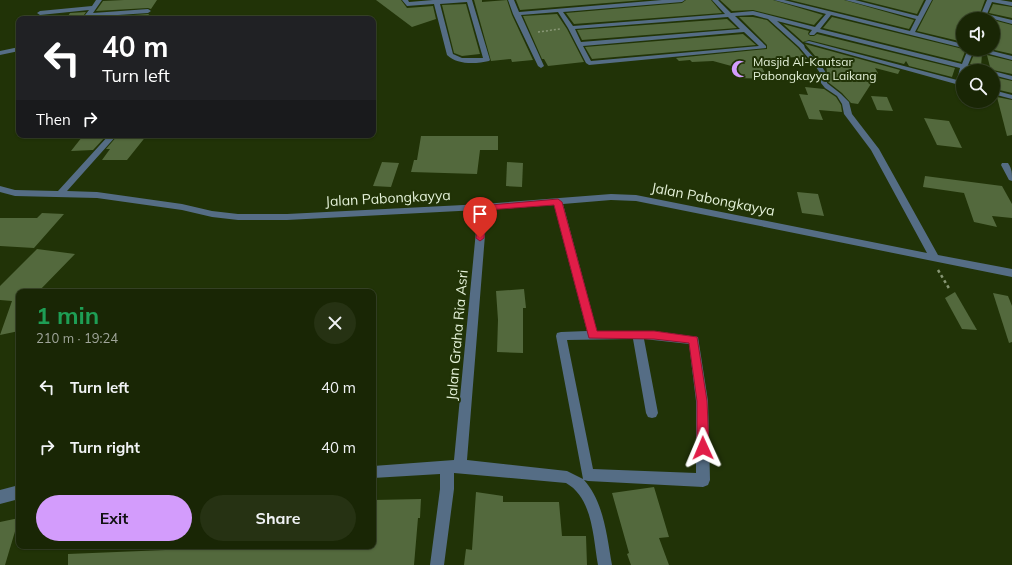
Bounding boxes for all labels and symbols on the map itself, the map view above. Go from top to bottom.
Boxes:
place label: Masjid Al-Kautsar Pabongkayya Laikang [753,54,877,83]
mosque icon: Masjid Al-Kautsar Pabongkayya Laikang [730,59,750,79]
street label: Jalan Pabongkayya [650,178,776,220]
street label: Jalan Pabongkayya [325,186,451,210]
pin [463,197,497,238]
street label: Jalan Graha Ria Asri [442,269,472,401]
position arrow [682,427,724,469]

